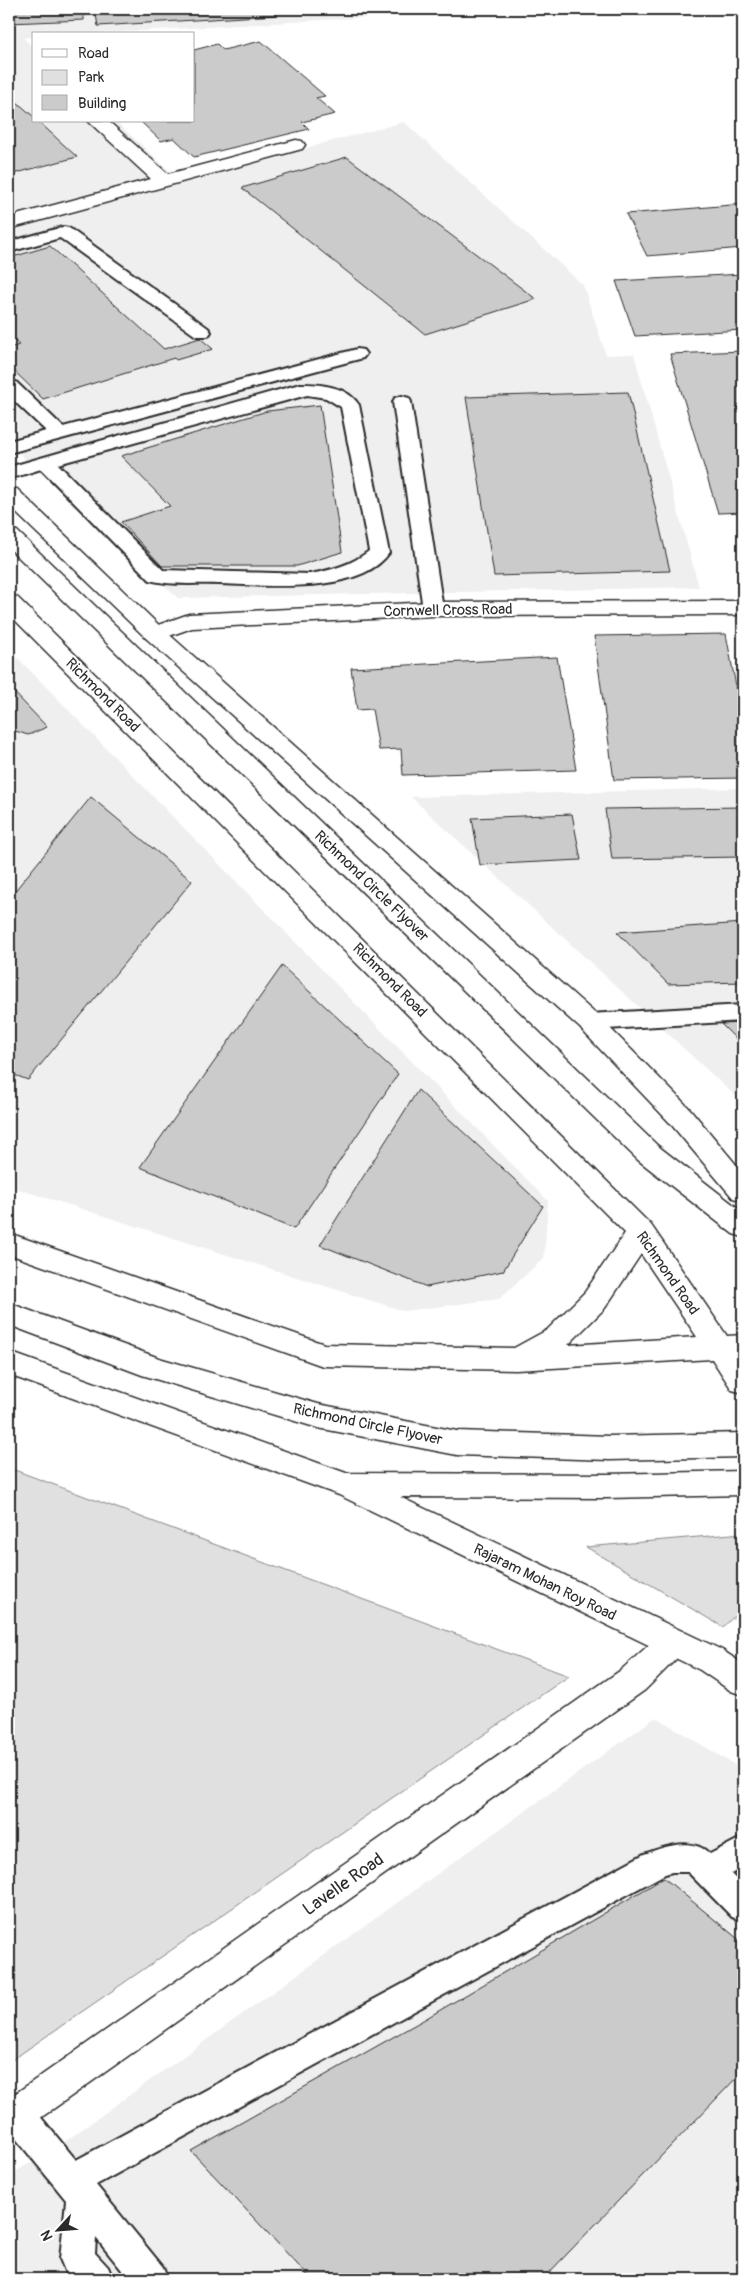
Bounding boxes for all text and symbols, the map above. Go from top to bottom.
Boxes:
legend [32,32,195,122]
text: Road [78,44,109,63]
text: Park [78,68,105,87]
text: Building [78,94,126,113]
street label: Cornwell Cross Road [383,600,513,621]
street label: Richmond Road [61,654,144,737]
street label: Richmond Circle Flyover [310,827,433,946]
street label: Richmond Road [348,939,431,1022]
street label: Richmond Road [632,1228,703,1319]
street label: Richmond Circle Flyover [292,1399,445,1450]
street label: Rajaram Mohan Roy Road [470,1540,619,1625]
street label: Lavelle Road [298,1848,388,1921]
north arrow [32,2206,82,2256]
text: N [37,2227,56,2243]

